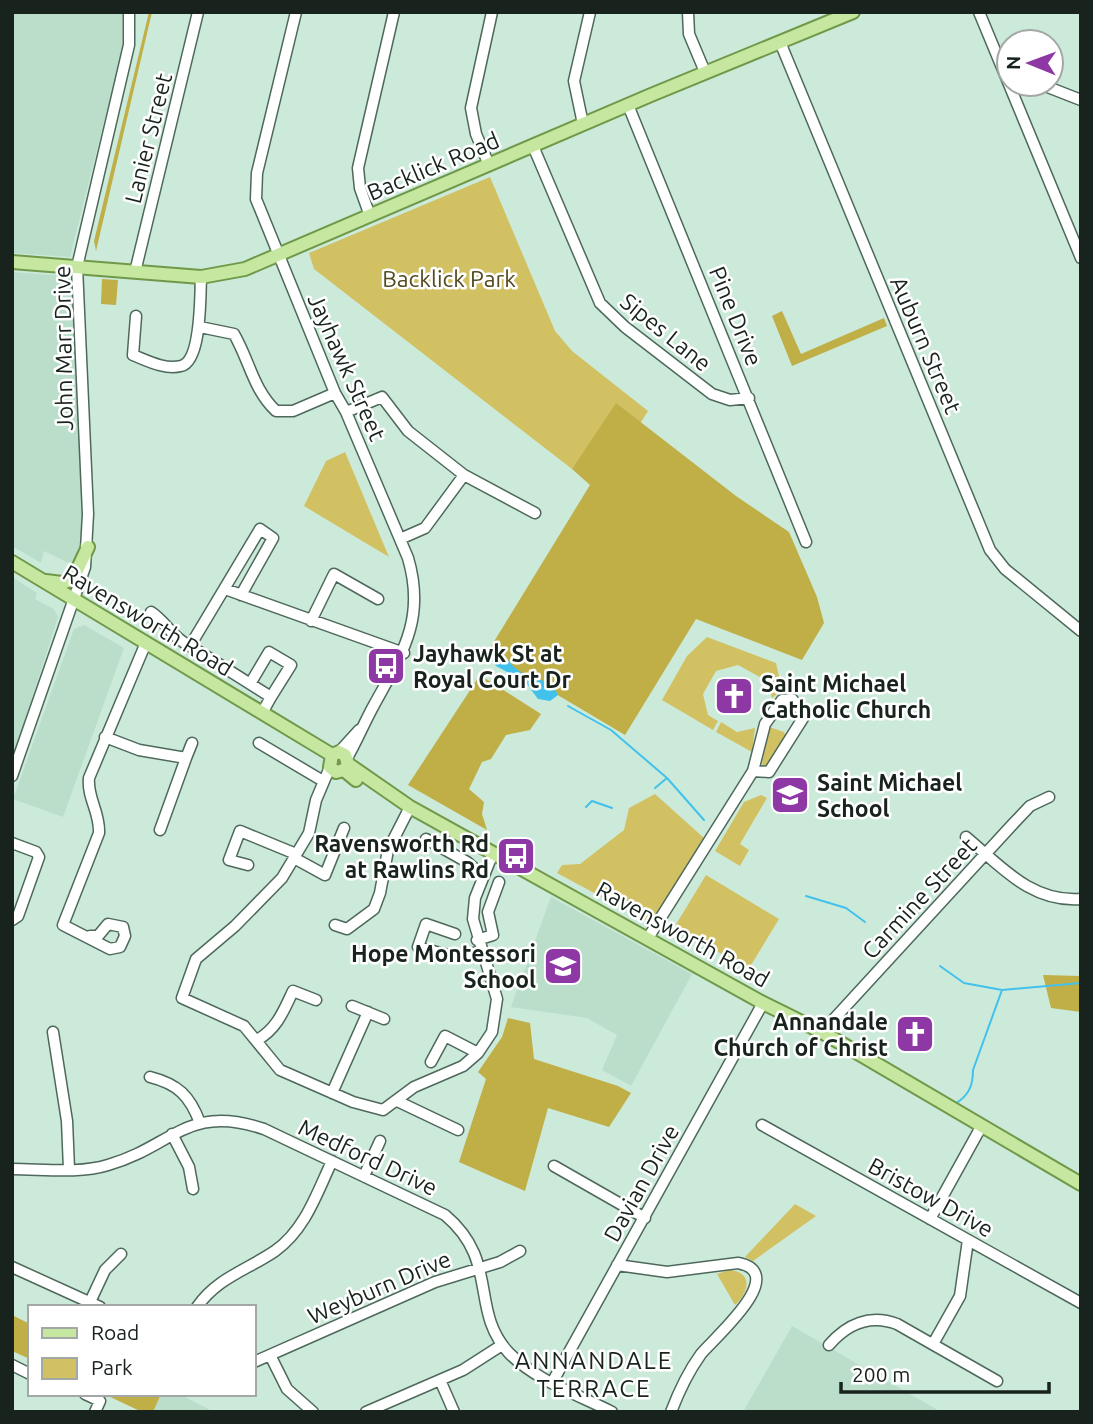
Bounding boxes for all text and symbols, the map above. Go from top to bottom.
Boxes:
north arrow [995,28,1065,98]
text: N [1002,55,1024,70]
street label: Lanier Street [120,70,176,206]
street label: Backlick Road [363,127,503,205]
street label: Pine Drive [705,263,767,369]
street label: John Marr Drive [49,265,77,431]
park label: Backlick Park [382,266,516,291]
street label: Auburn Street [886,273,966,417]
street label: Sipes Lane [616,288,716,376]
street label: Jayhawk Street [303,290,391,444]
street label: Ravensworth Road [59,559,237,681]
place label: Jayhawk St at Royal Court Dr [413,641,572,692]
bus stop icon: Jayhawk St at Royal Court Dr [365,645,407,687]
place label: Saint Michael Catholic Church [761,671,931,722]
church icon: Saint Michael Catholic Church [713,675,755,717]
place label: Saint Michael School [817,770,962,821]
school or university icon: Saint Michael School [769,774,811,816]
place label: Ravensworth Rd at Rawlins Rd [314,831,489,882]
street label: Carmine Street [857,833,981,963]
bus stop icon: Ravensworth Rd at Rawlins Rd [495,835,537,877]
street label: Ravensworth Road [592,876,774,992]
place label: Hope Montessori School [351,941,536,992]
school or university icon: Hope Montessori School [542,945,584,987]
place label: Annandale Church of Christ [713,1009,888,1060]
church icon: Annandale Church of Christ [894,1013,936,1055]
street label: Medford Drive [295,1114,441,1200]
street label: Davian Drive [599,1120,683,1246]
street label: Bristow Drive [864,1152,998,1242]
street label: Weyburn Drive [304,1246,454,1328]
legend [28,1305,256,1396]
text: Road [91,1320,139,1344]
district label: ANNANDALE TERRACE [515,1347,673,1402]
scale bar [841,1350,1049,1394]
text: Park [91,1355,133,1379]
text: 200 m [852,1362,910,1386]

